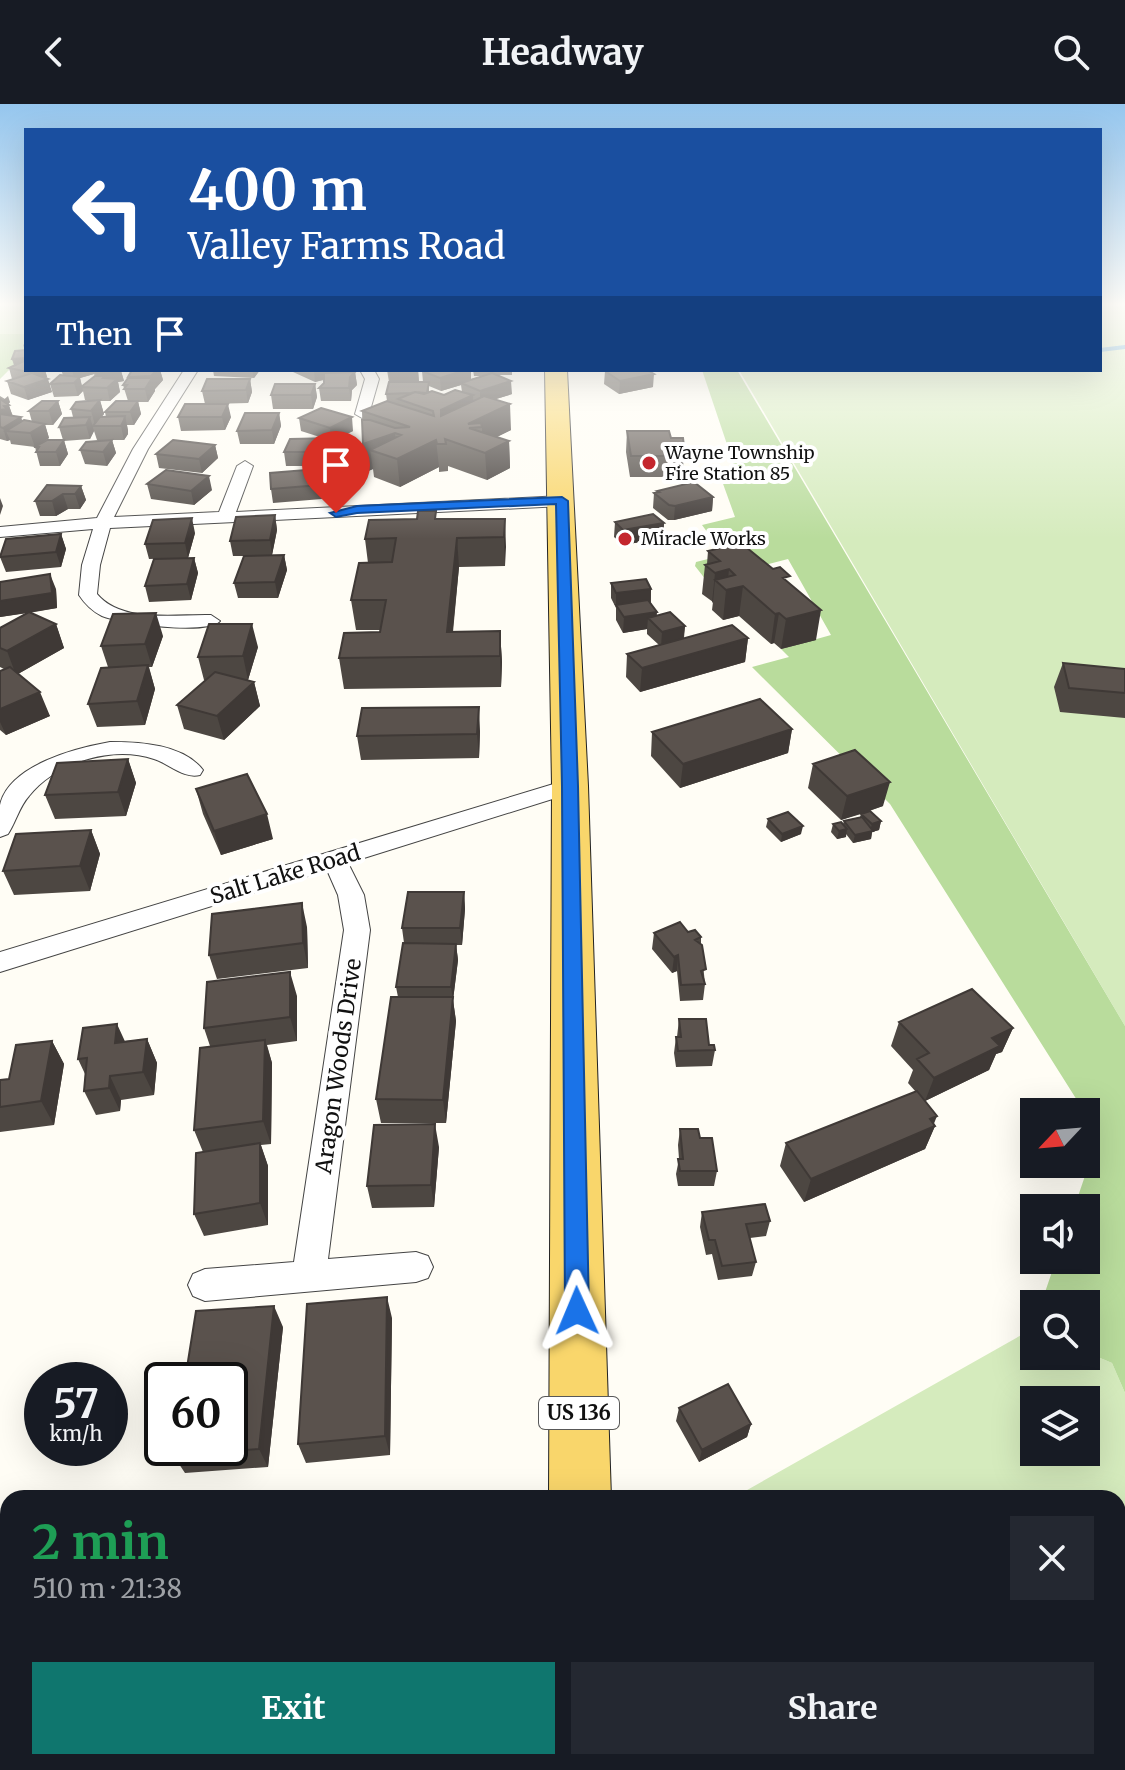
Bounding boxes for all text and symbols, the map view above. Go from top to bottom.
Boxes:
icon: back [32,30,76,74]
text: Headway [481,30,644,75]
icon: search [1049,30,1093,74]
text: 400 m [188,155,367,225]
icon: left [56,160,160,264]
text: Valley Farms Road [188,224,506,269]
icon: arrive [148,312,192,356]
text: Then [56,315,132,353]
pin [302,431,370,513]
place label: Wayne Township Fire Station 85 [664,441,815,485]
icon: arrive [314,443,358,487]
marker: Wayne Township Fire Station 85 [640,454,658,472]
place label: Miracle Works [641,527,766,550]
marker: Miracle Works [616,530,634,548]
street label: Salt Lake Road [207,838,363,910]
street label: Aragon Woods Drive [309,957,367,1176]
north arrow [1020,1098,1100,1178]
map controls [1020,1098,1100,1466]
button: sound [1020,1194,1100,1274]
position arrow [535,1269,619,1353]
button: search [1020,1290,1100,1370]
speed limit sign: 60 [144,1362,248,1466]
text: 57 [53,1379,99,1429]
button: layers [1020,1386,1100,1466]
road number: US 136 [539,1397,619,1429]
text: km/h [50,1421,102,1446]
text: 2 min [32,1512,169,1572]
button: close [1010,1516,1094,1600]
text: 510 m · 21:38 [32,1572,182,1605]
button: Exit [32,1662,555,1754]
button: Share [571,1662,1094,1754]

